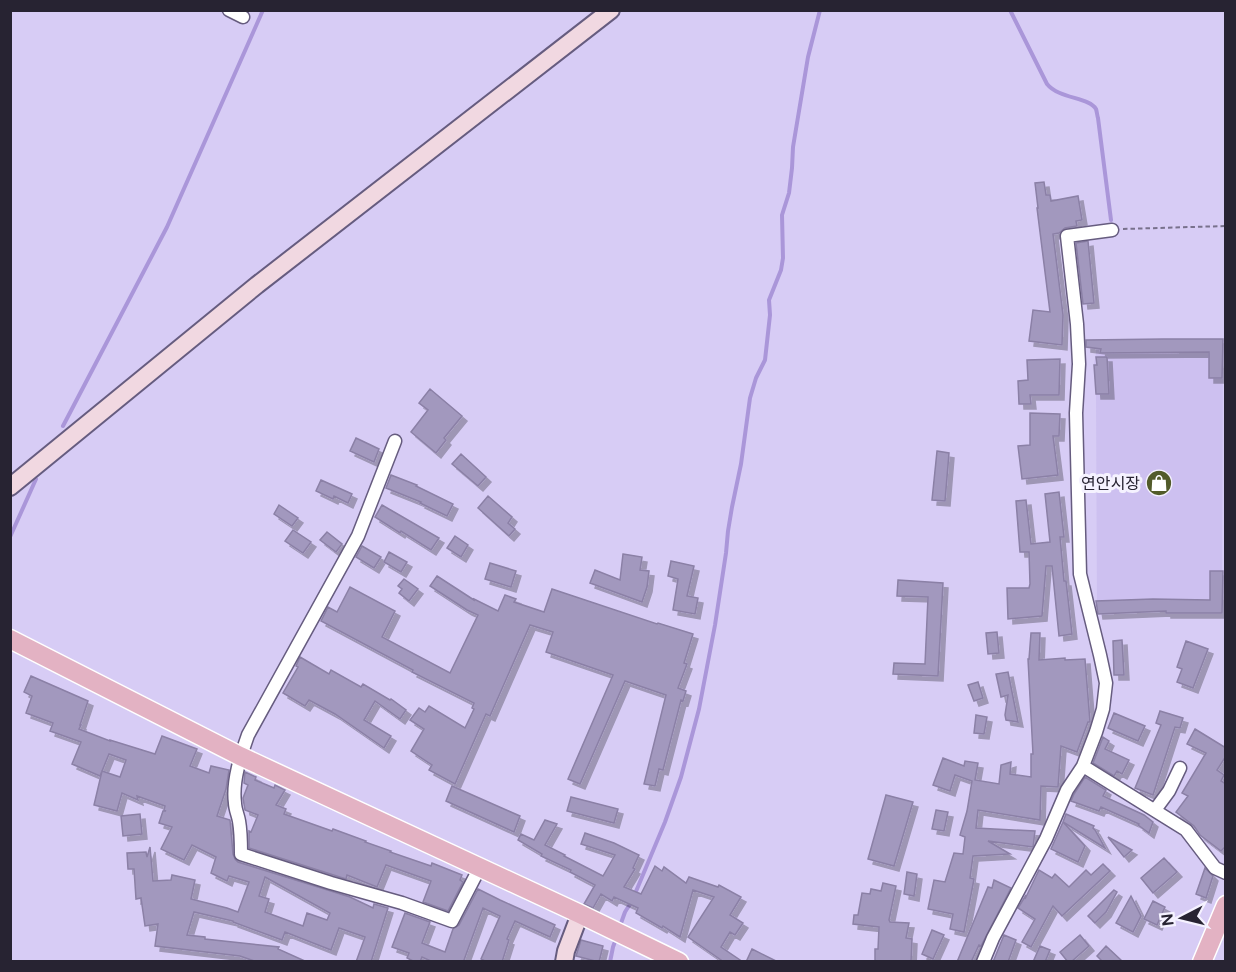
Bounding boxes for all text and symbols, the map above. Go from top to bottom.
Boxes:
shop icon: 연안시장 [1144,468,1174,498]
place label: 연안시장 [1081,474,1140,493]
north arrow [1152,888,1212,948]
text: N [1157,912,1178,927]

